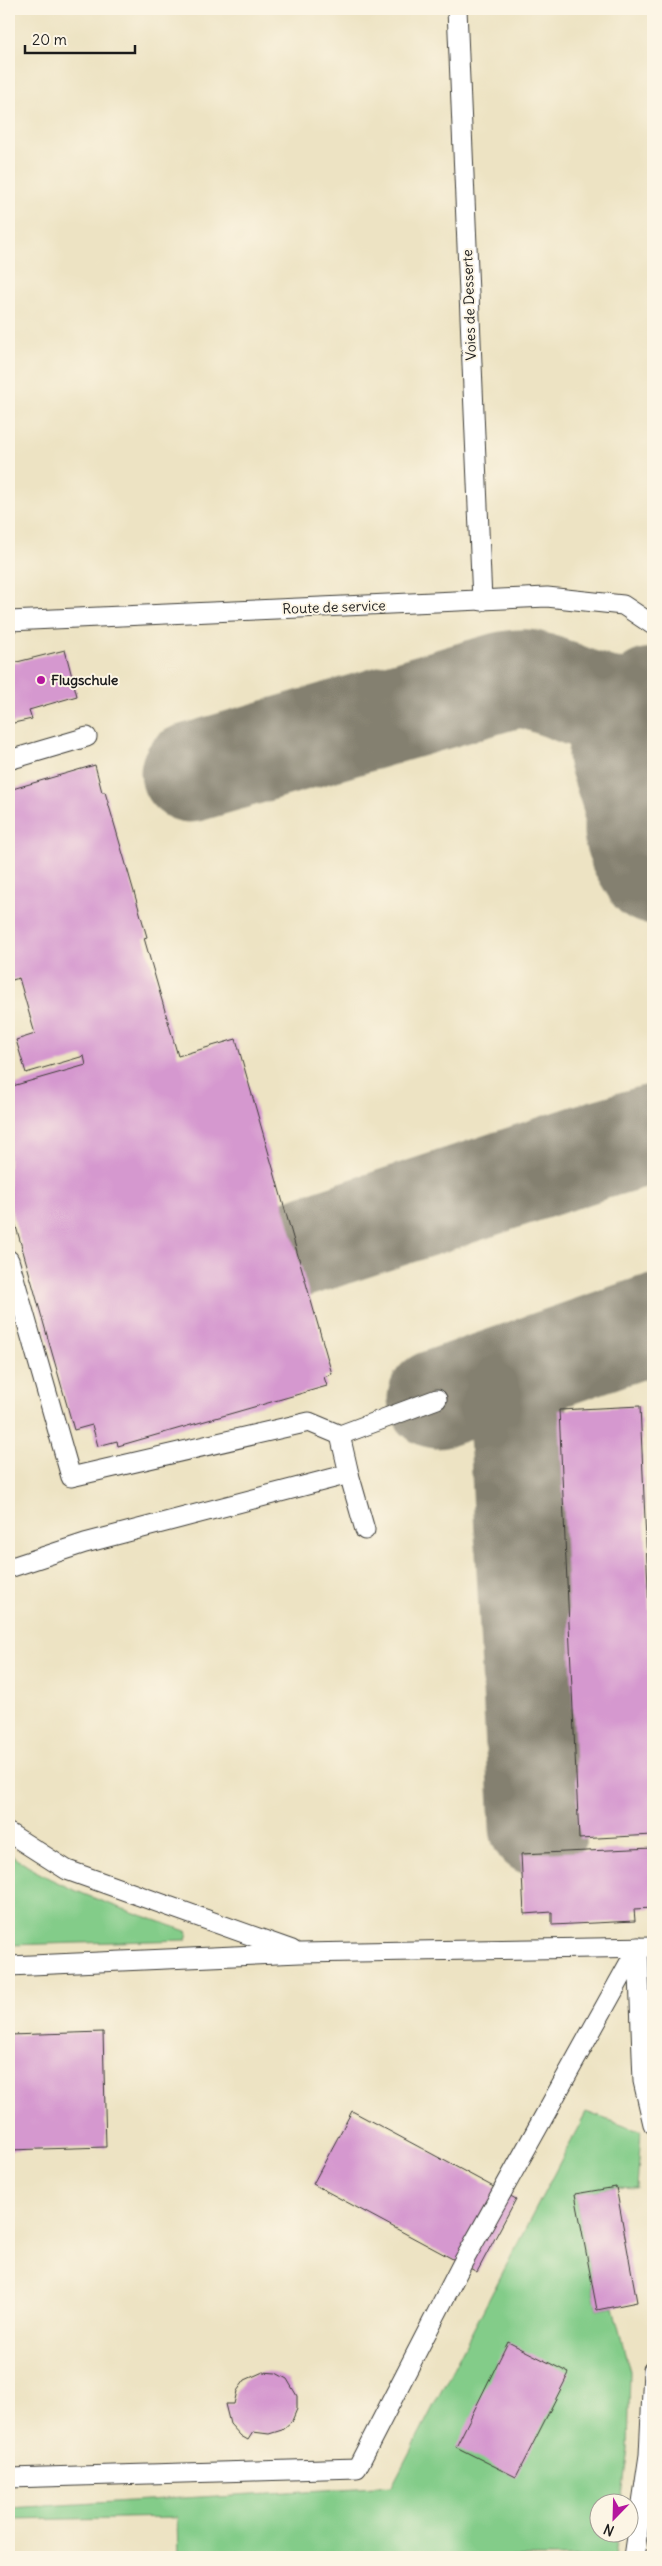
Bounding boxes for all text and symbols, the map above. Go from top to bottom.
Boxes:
scale bar [25,22,135,54]
text: 20 m [32,30,67,49]
street label: Voies de Desserte [458,249,480,361]
street label: Route de service [282,596,386,618]
place label: Flugschule [51,671,119,689]
marker: Flugschule [35,674,47,686]
north arrow [590,2494,640,2544]
text: N [601,2520,617,2540]

